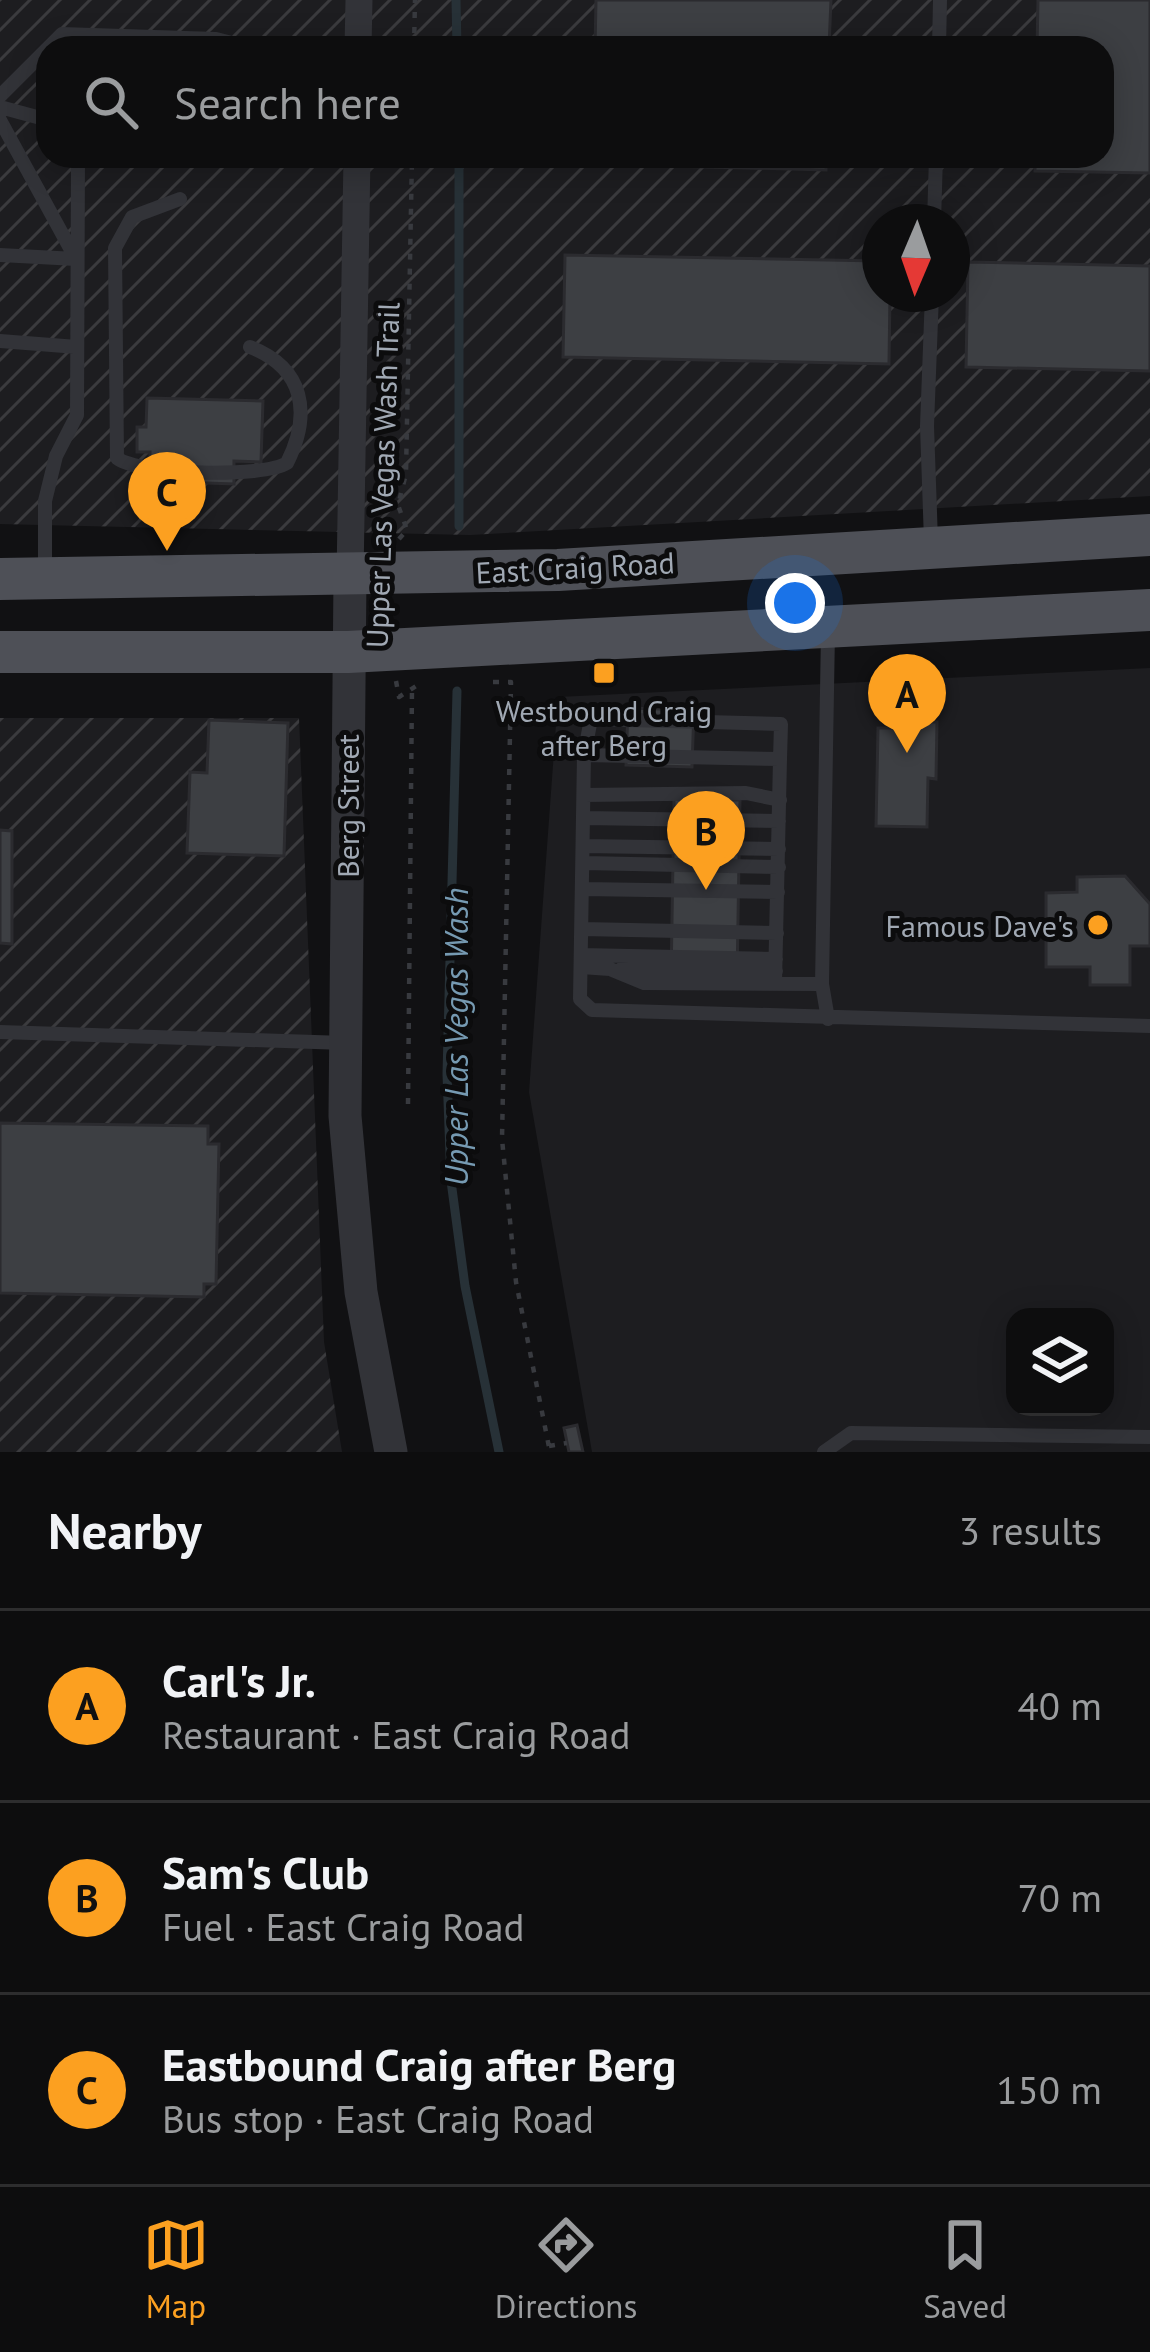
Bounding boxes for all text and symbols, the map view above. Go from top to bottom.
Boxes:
search box [36,36,1114,168]
icon: search [78,69,144,135]
text: Search here [174,73,401,131]
north arrow [862,204,970,312]
street label: Upper Las Vegas Wash Trail [356,301,408,649]
pin: C [128,452,206,551]
street label: East Craig Road [475,542,675,592]
your location [765,573,825,633]
pin: A [868,654,946,753]
marker: Westbound Craig after Berg [591,660,617,686]
place label: Westbound Craig after Berg [496,691,712,764]
street label: Berg Street [328,734,367,878]
pin: B [667,791,745,890]
water label: Upper Las Vegas Wash [434,888,477,1186]
place label: Famous Dave's [886,906,1074,945]
marker: Famous Dave's [1085,912,1111,938]
map controls [1006,1308,1114,1416]
button: layers [1006,1308,1114,1416]
text: Nearby [48,1497,202,1563]
text: 3 results [959,1505,1102,1556]
text: Carl's Jr. [162,1651,316,1709]
text: A [75,1680,99,1731]
text: 40 m [1017,1680,1102,1731]
text: Restaurant · East Craig Road [162,1709,630,1760]
text: Sam's Club [162,1843,369,1901]
text: B [75,1872,99,1923]
text: 70 m [1017,1872,1102,1923]
text: Fuel · East Craig Road [162,1901,525,1952]
text: Eastbound Craig after Berg [162,2035,676,2093]
text: C [76,2064,98,2115]
text: 150 m [996,2064,1102,2115]
text: Bus stop · East Craig Road [162,2093,594,2144]
tab: Map [143,2212,209,2327]
tab: Directions [495,2212,637,2327]
tab: Saved [923,2212,1007,2327]

